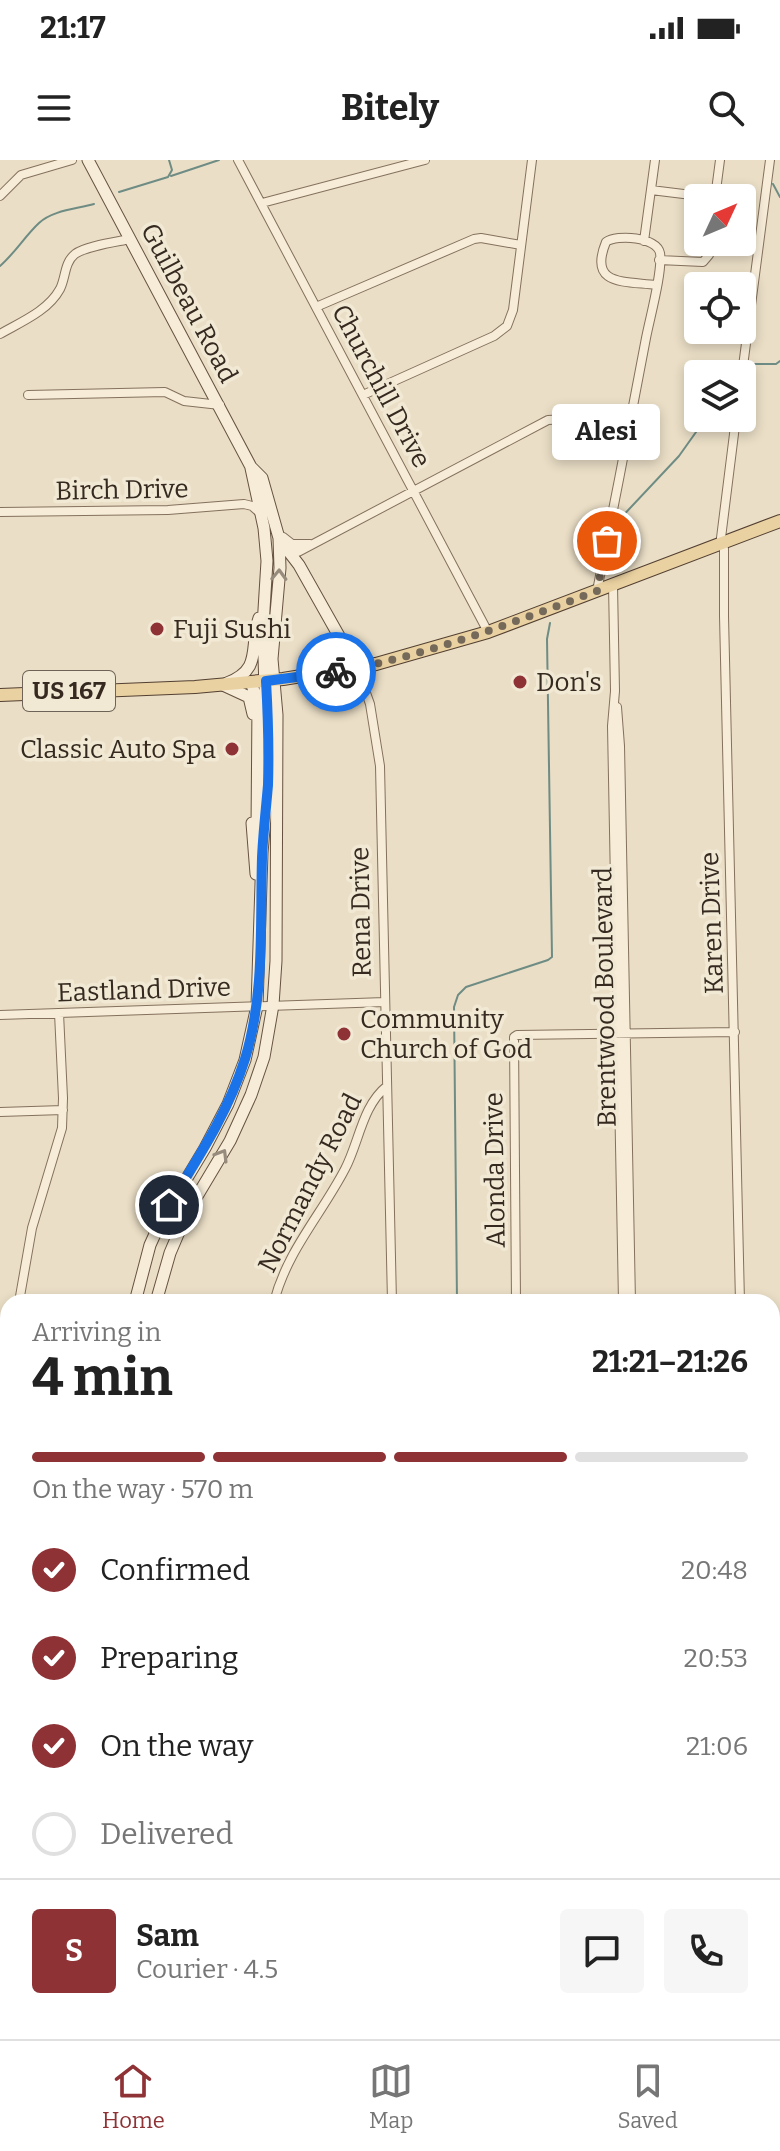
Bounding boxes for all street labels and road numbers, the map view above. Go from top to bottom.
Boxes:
street label: Guilbeau Road [134,218,244,388]
street label: Churchill Drive [325,299,437,473]
street label: Birch Drive [55,473,189,507]
road number: US 167 [23,671,115,711]
street label: Rena Drive [344,846,378,978]
street label: Karen Drive [694,851,730,995]
street label: Brentwood Boulevard [587,867,623,1127]
street label: Eastland Drive [57,971,231,1009]
street label: Normandy Road [252,1088,368,1278]
street label: Alonda Drive [478,1092,512,1248]

